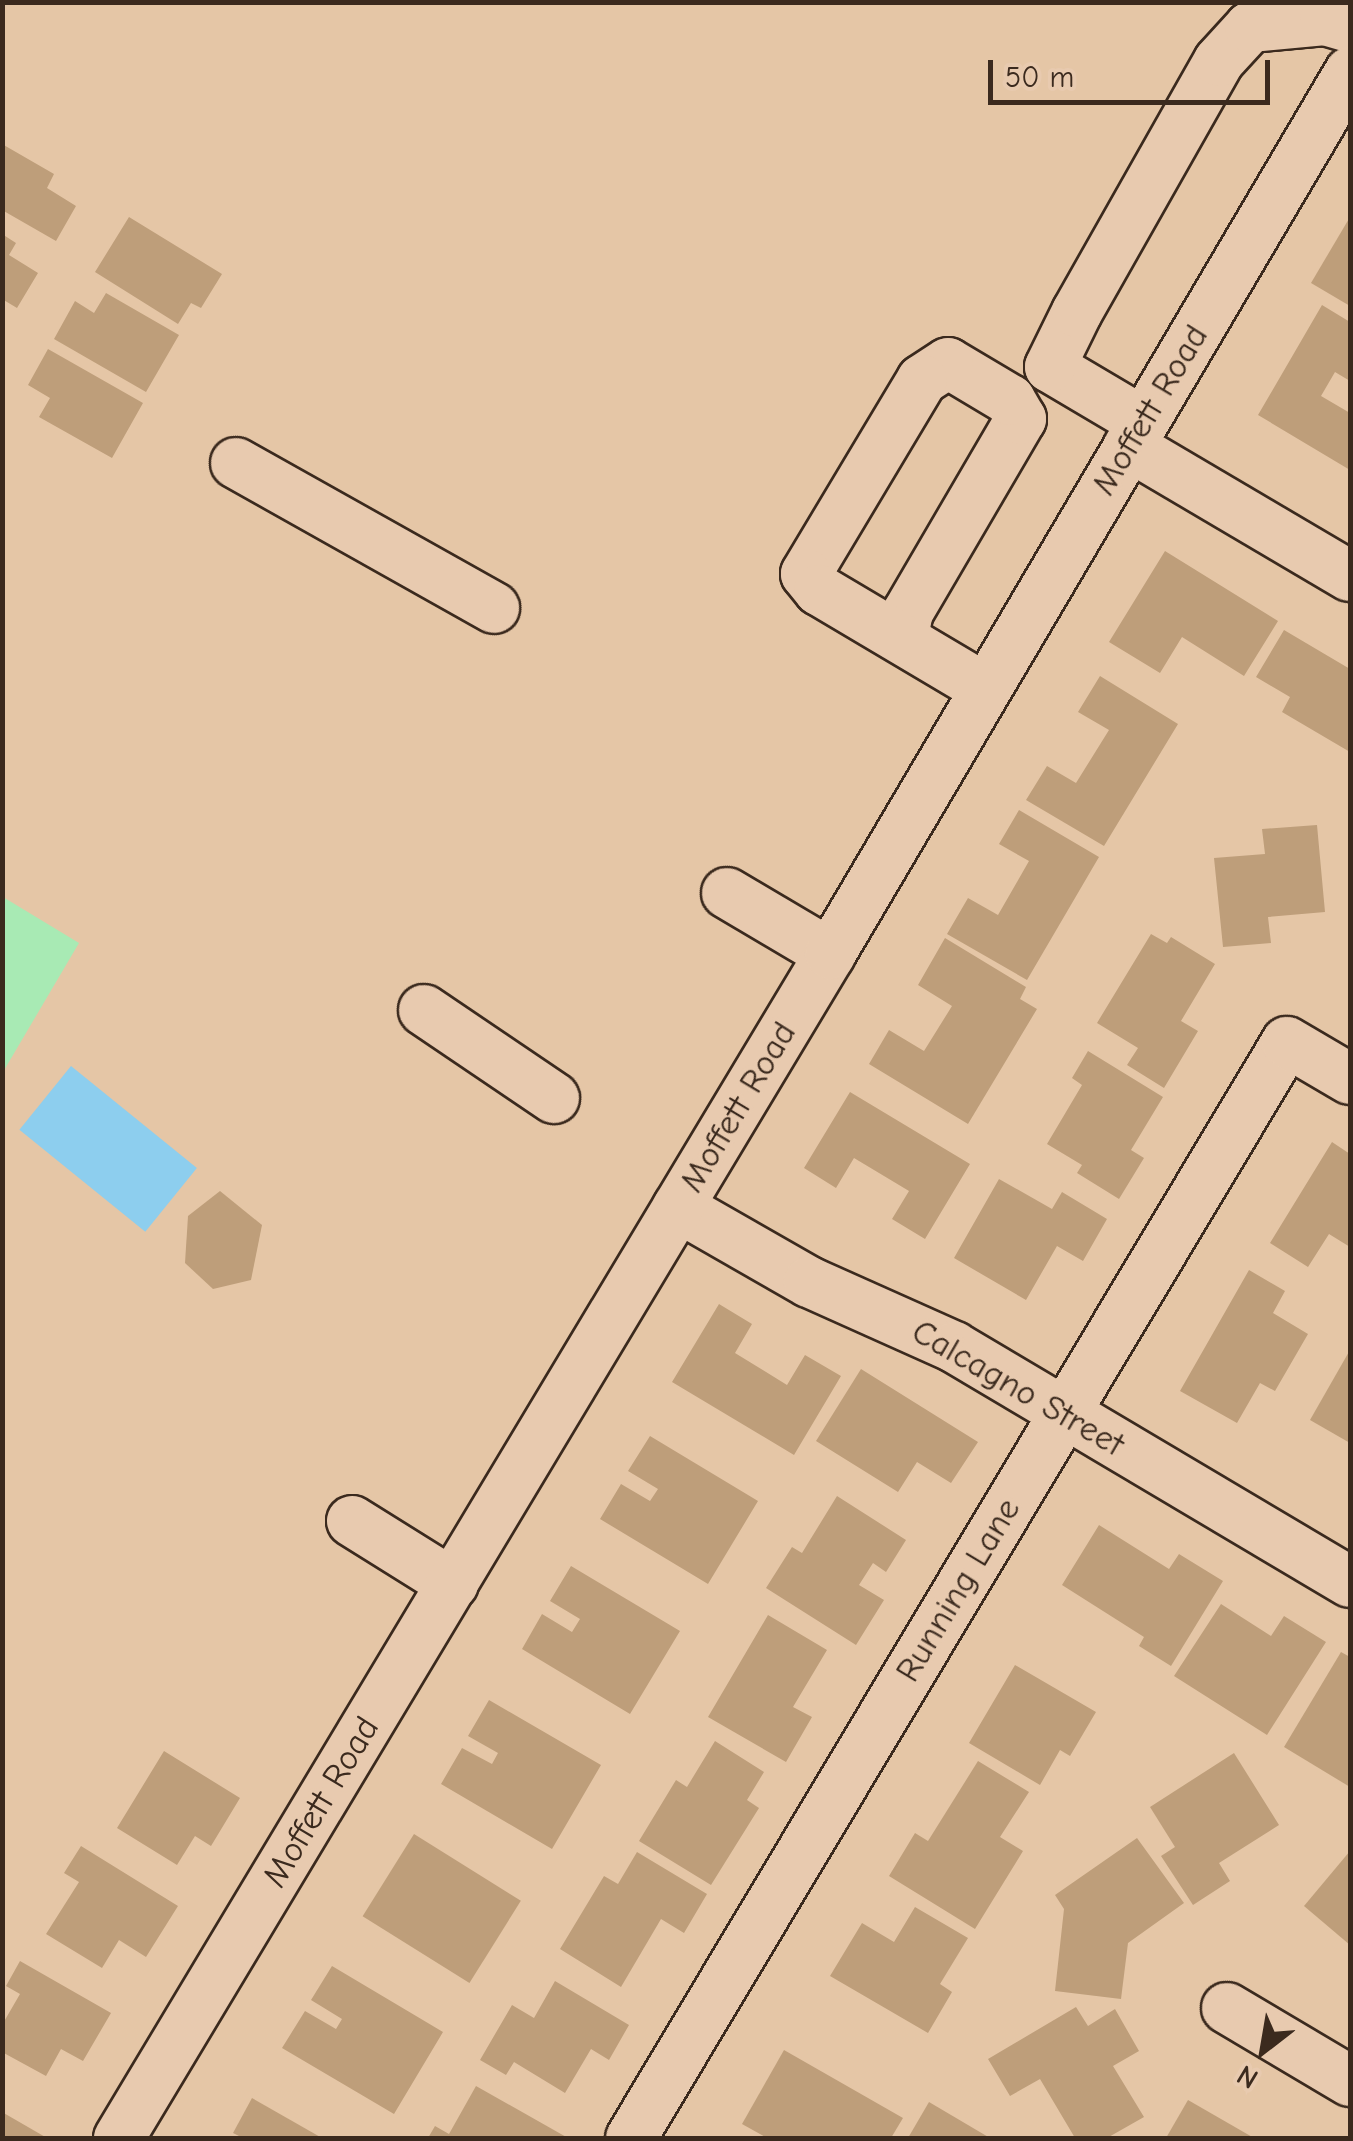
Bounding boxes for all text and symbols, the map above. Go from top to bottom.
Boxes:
scale bar [993,40,1276,102]
text: 50 m [1005,60,1074,95]
street label: Moffett Road [1083,317,1217,503]
street label: Moffett Road [671,1014,805,1200]
street label: Calcagno Street [904,1310,1132,1466]
street label: Running Lane [887,1491,1029,1689]
street label: Moffett Road [254,1709,388,1895]
north arrow [1213,2001,1313,2101]
text: N [1231,2058,1264,2095]

